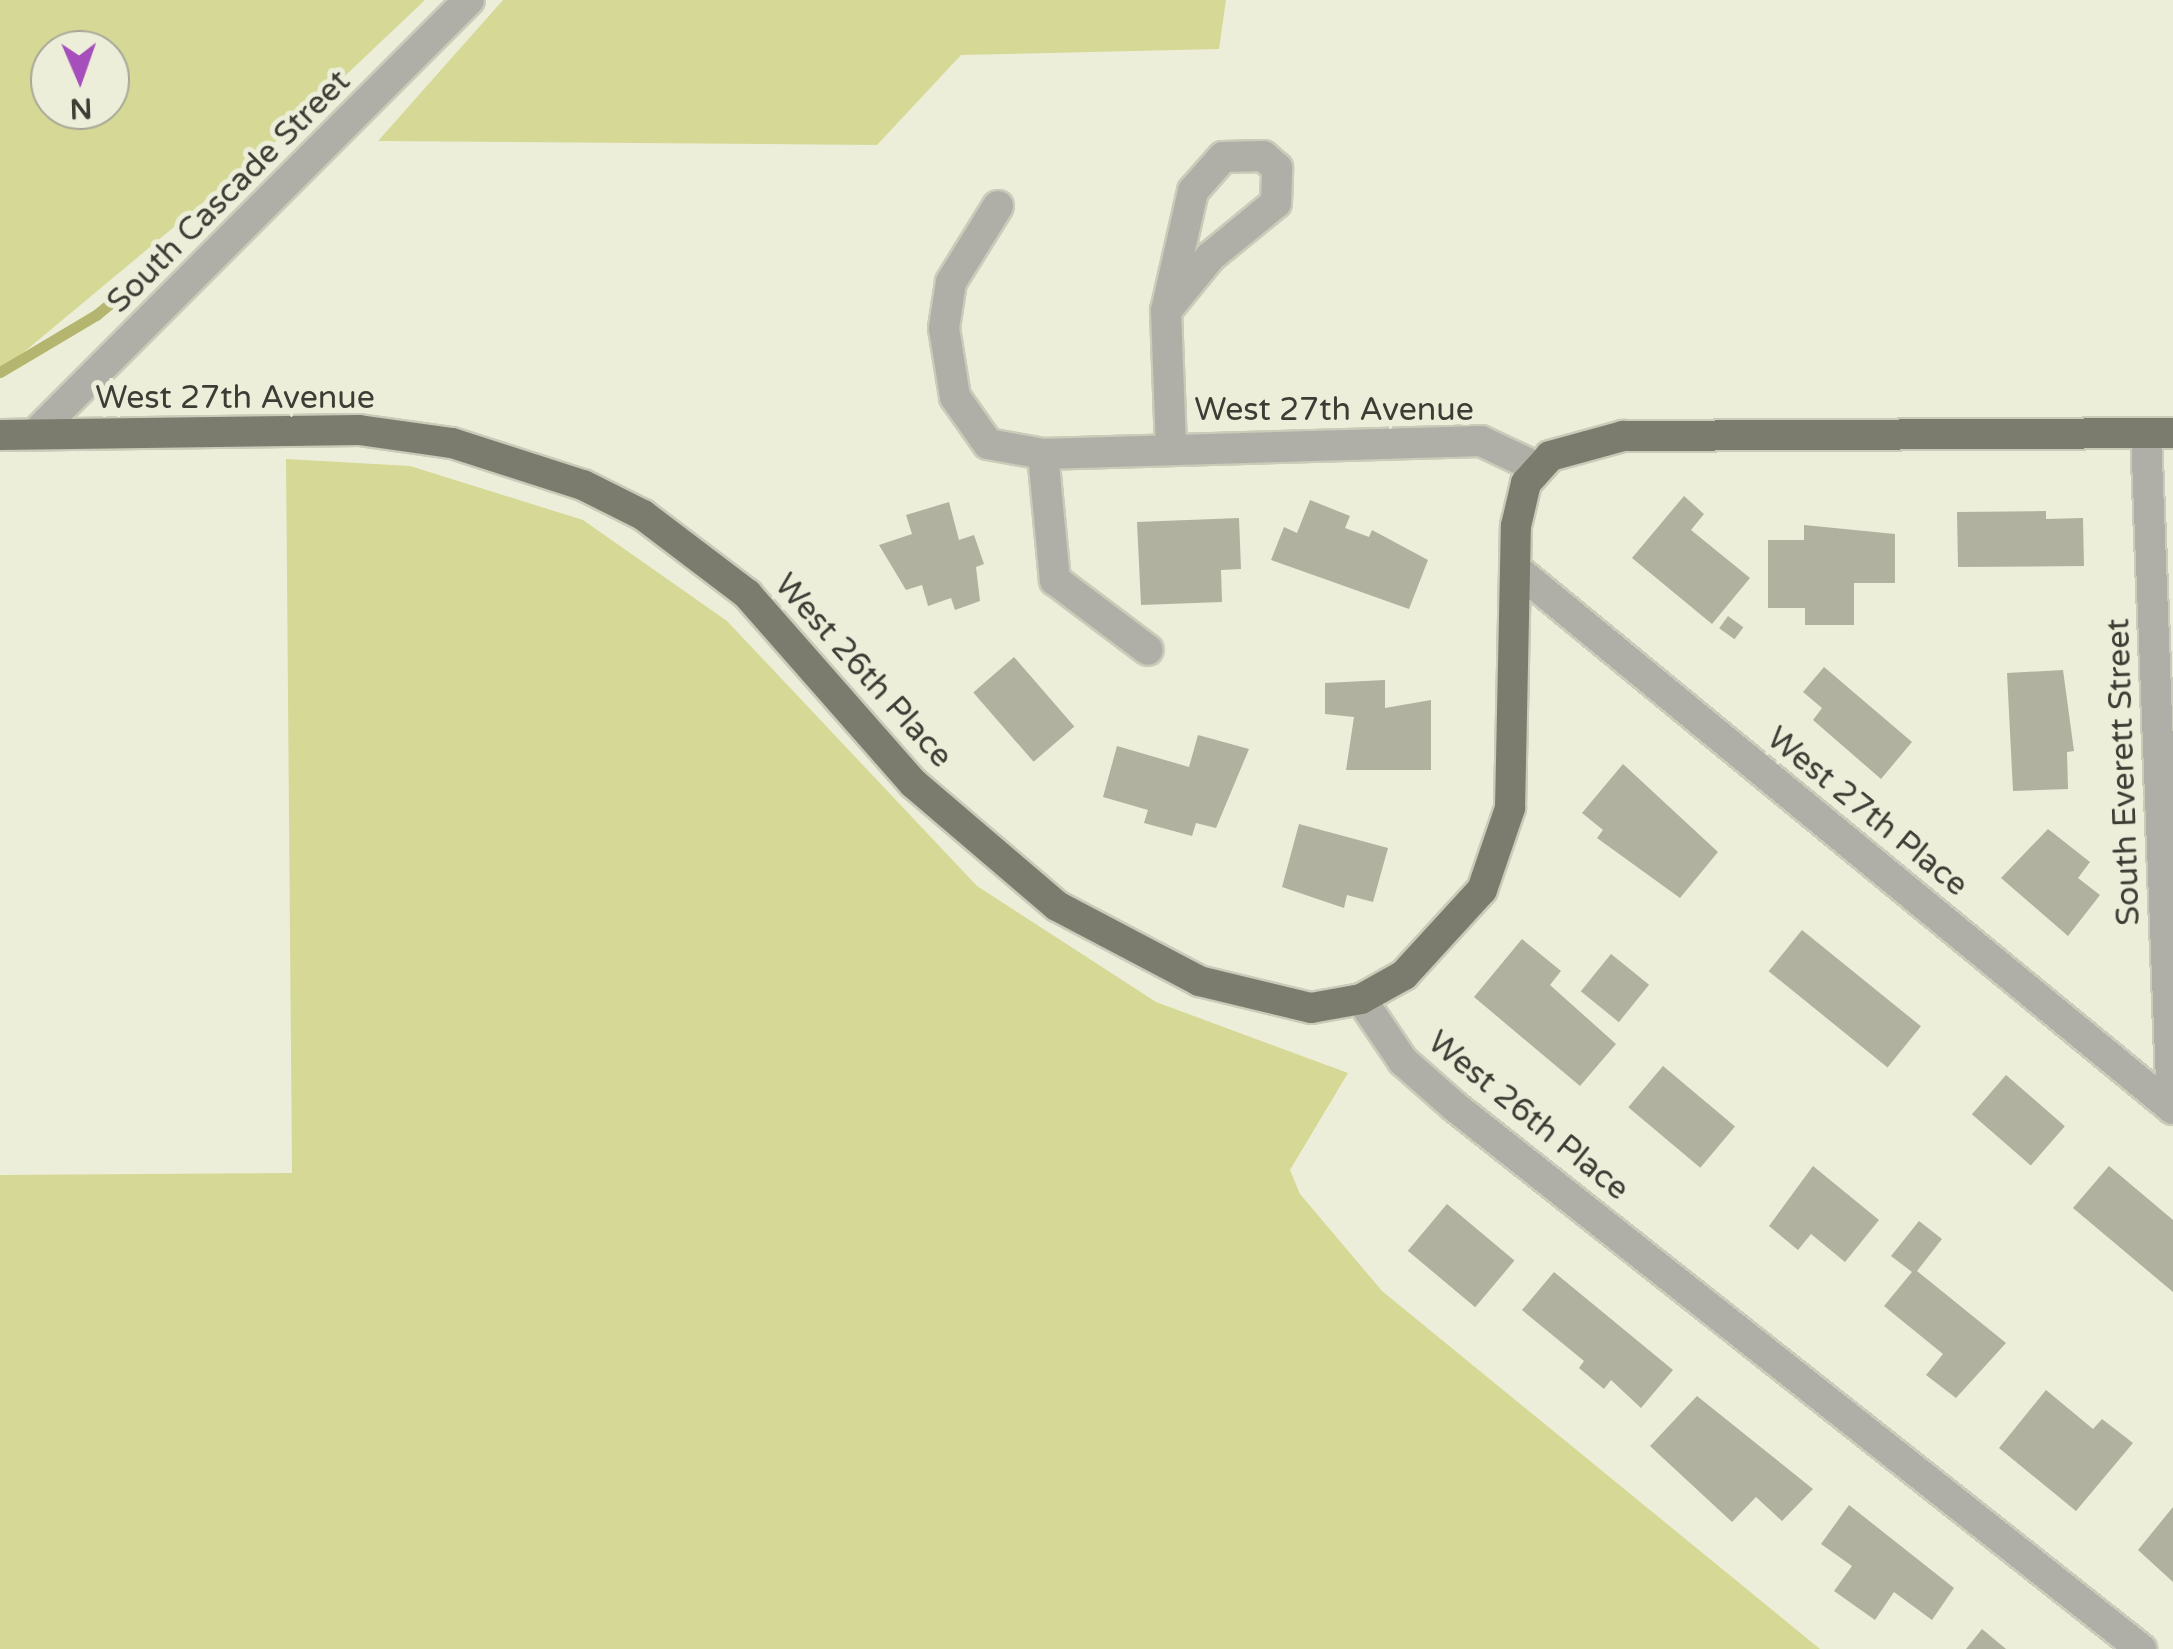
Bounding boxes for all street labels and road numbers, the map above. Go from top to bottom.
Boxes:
street label: South Cascade Street [100,63,358,321]
street label: West 27th Avenue [95,379,375,417]
street label: West 27th Avenue [1194,391,1474,429]
street label: West 26th Place [766,566,960,776]
street label: South Everett Street [2099,618,2149,926]
street label: West 27th Place [1759,719,1975,905]
street label: West 26th Place [1420,1023,1636,1209]

